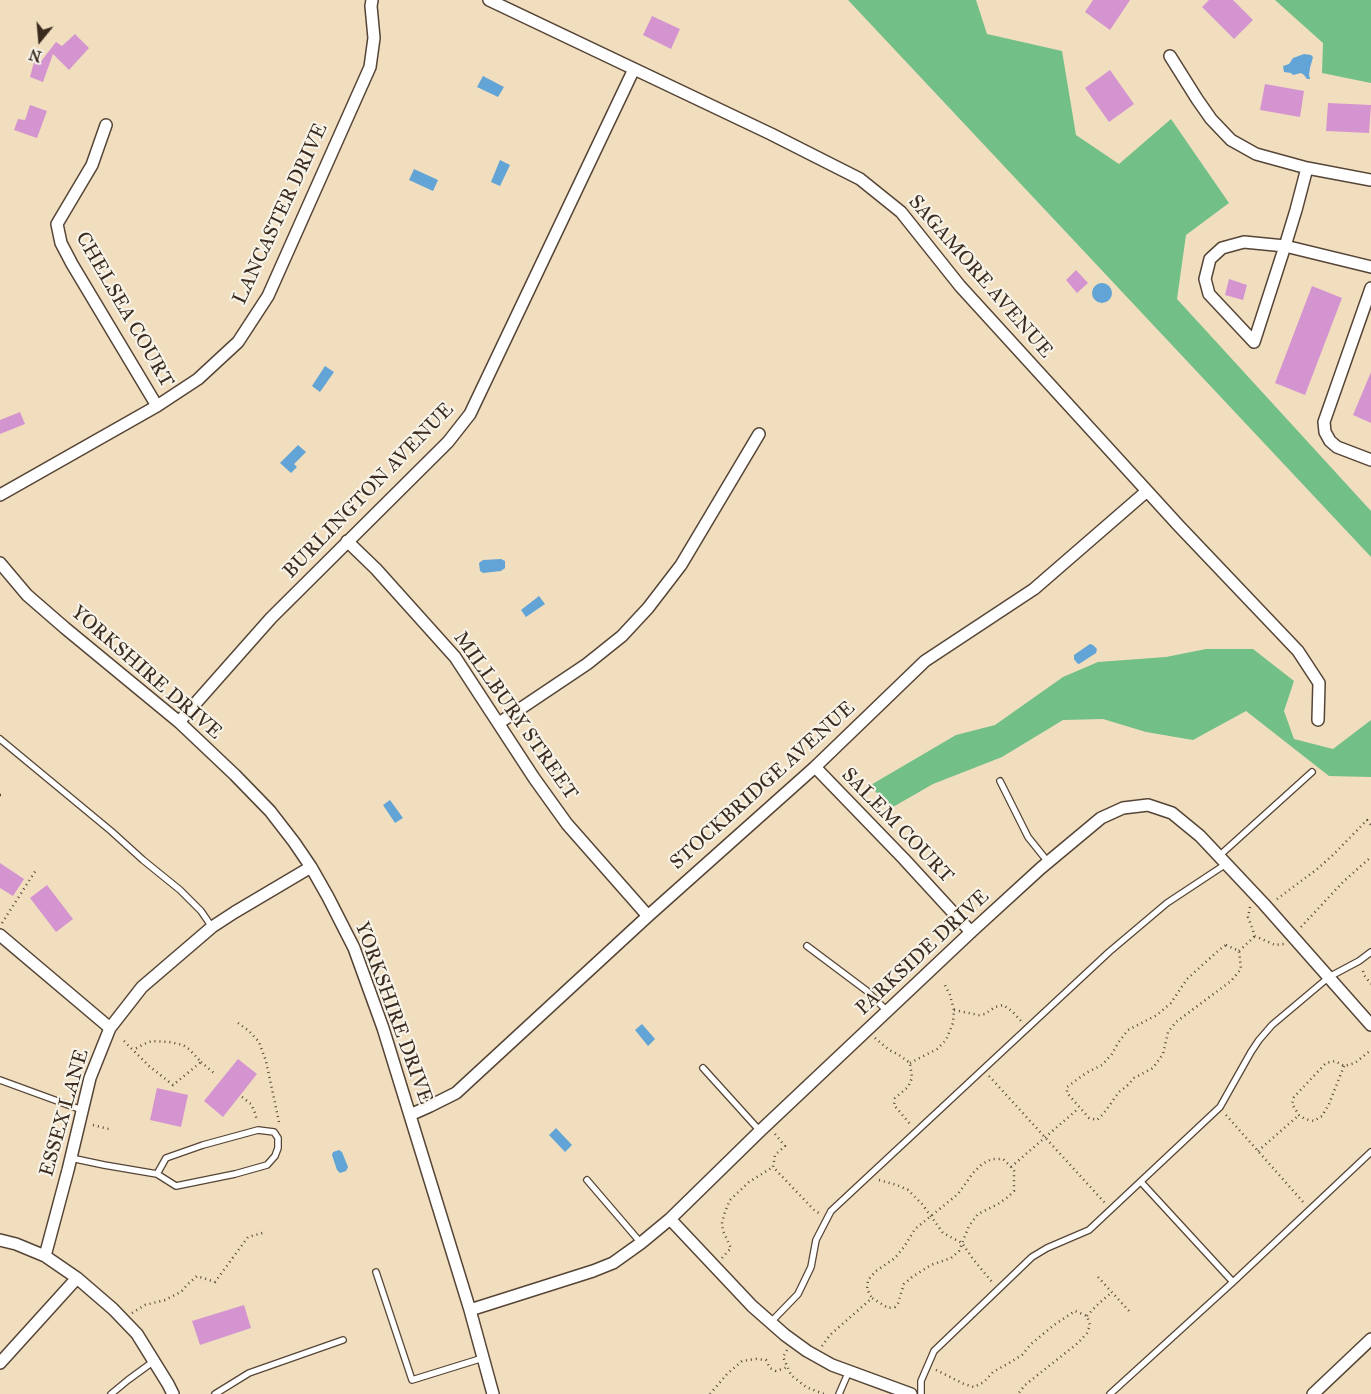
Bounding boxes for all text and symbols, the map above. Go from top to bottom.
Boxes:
north arrow [15,15,65,65]
text: N [27,45,44,65]
street label: LANCASTER DRIVE [228,120,334,308]
street label: SAGAMORE AVENUE [903,191,1057,363]
street label: CHELSEA COURT [70,228,178,392]
street label: BURLINGTON AVENUE [279,398,459,584]
street label: YORKSHIRE DRIVE [66,601,226,745]
street label: MILLBURY STREET [448,627,582,805]
street label: STOCKBRIDGE AVENUE [666,697,860,875]
street label: SALEM COURT [836,763,958,889]
street label: PARKSIDE DRIVE [851,885,995,1021]
street label: YORKSHIRE DRIVE [349,919,437,1107]
street label: ESSEX LANE [35,1046,95,1180]

